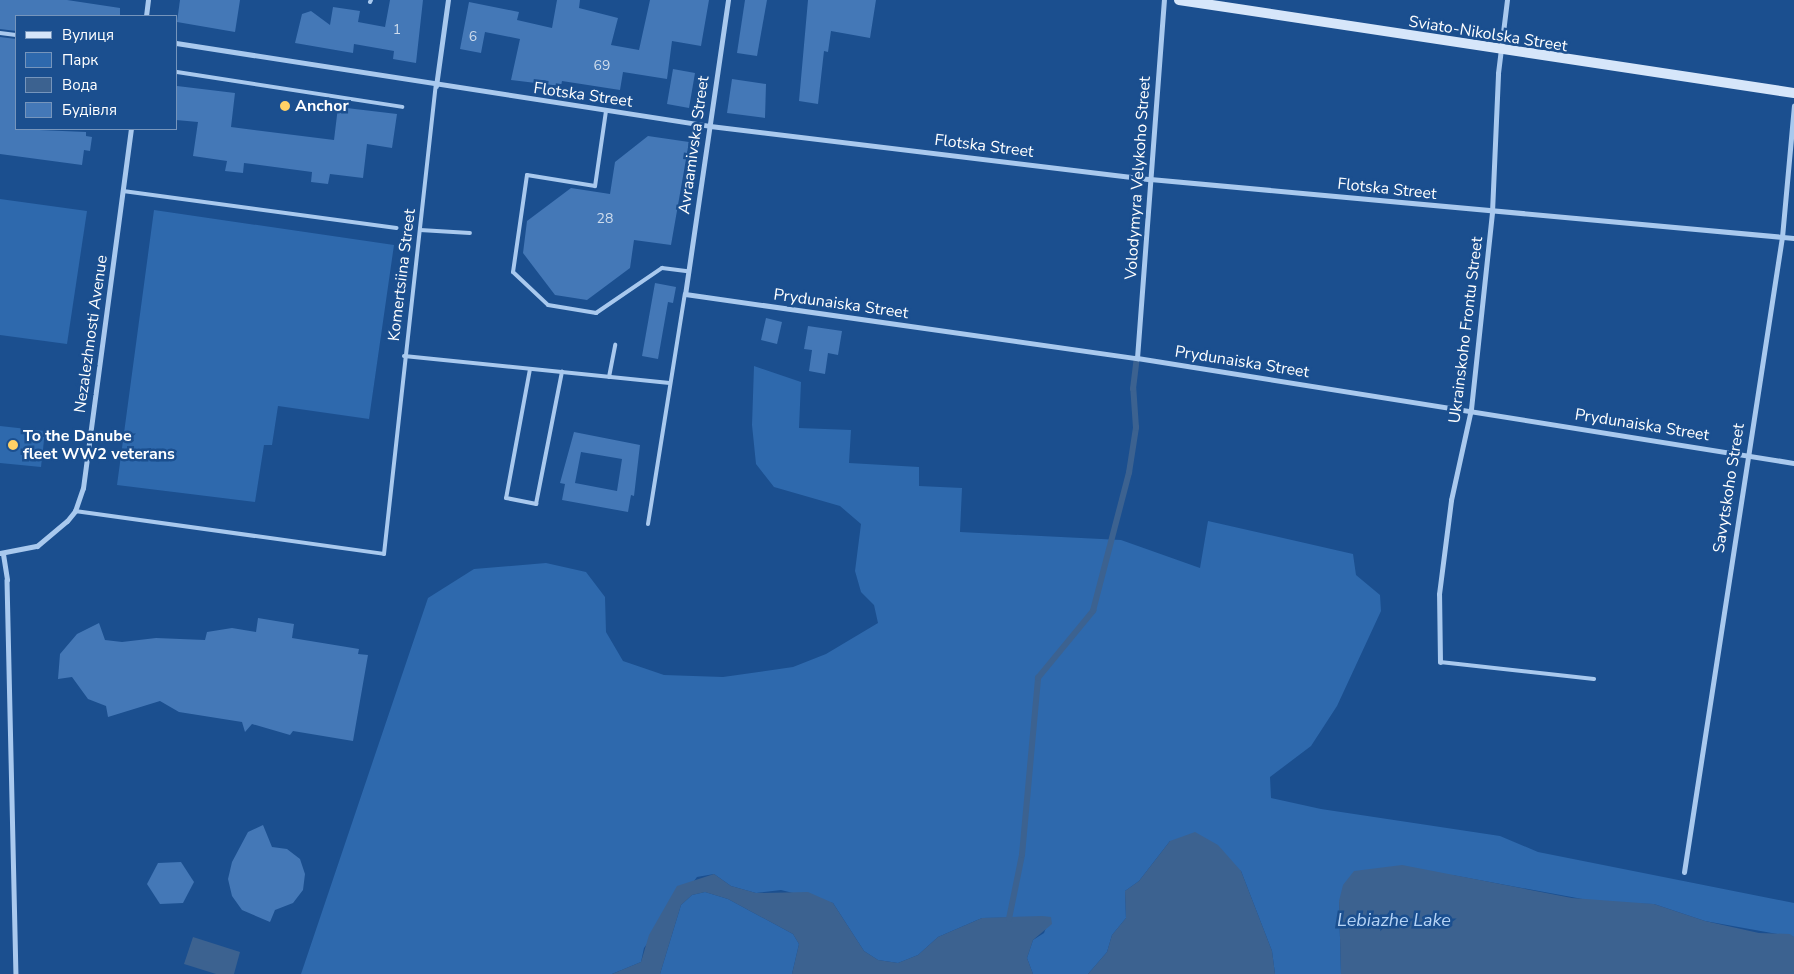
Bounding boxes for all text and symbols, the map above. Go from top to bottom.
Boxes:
street label: Sviato-Nikolska Street [1407,12,1569,56]
legend [15,15,178,130]
house number: 1 [393,22,401,38]
text: Вулиця [62,25,114,45]
house number: 6 [469,29,477,45]
text: Парк [62,50,98,70]
house number: 69 [594,58,610,74]
text: Вода [62,75,98,95]
street label: Avraamivska Street [675,75,713,215]
street label: Volodymyra Velykoho Street [1121,76,1155,280]
street label: Flotska Street [532,79,634,111]
place label: Anchor [295,96,349,116]
text: Будівля [62,100,117,120]
marker: Anchor [279,100,291,112]
street label: Flotska Street [933,130,1035,162]
street label: Flotska Street [1336,174,1438,204]
street label: Komertsiina Street [384,208,420,342]
house number: 28 [597,211,613,227]
street label: Ukrainskoho Frontu Street [1445,236,1487,424]
street label: Nezalezhnosti Avenue [70,254,112,414]
street label: Prydunaiska Street [772,285,910,323]
street label: Prydunaiska Street [1173,342,1311,382]
street label: Prydunaiska Street [1573,405,1711,445]
street label: Savytskoho Street [1709,422,1749,554]
place label: To the Danube fleet WW2 veterans [23,426,175,464]
marker: To the Danube fleet WW2 veterans [7,439,19,451]
water label: Lebiazhe Lake [1337,909,1451,931]

